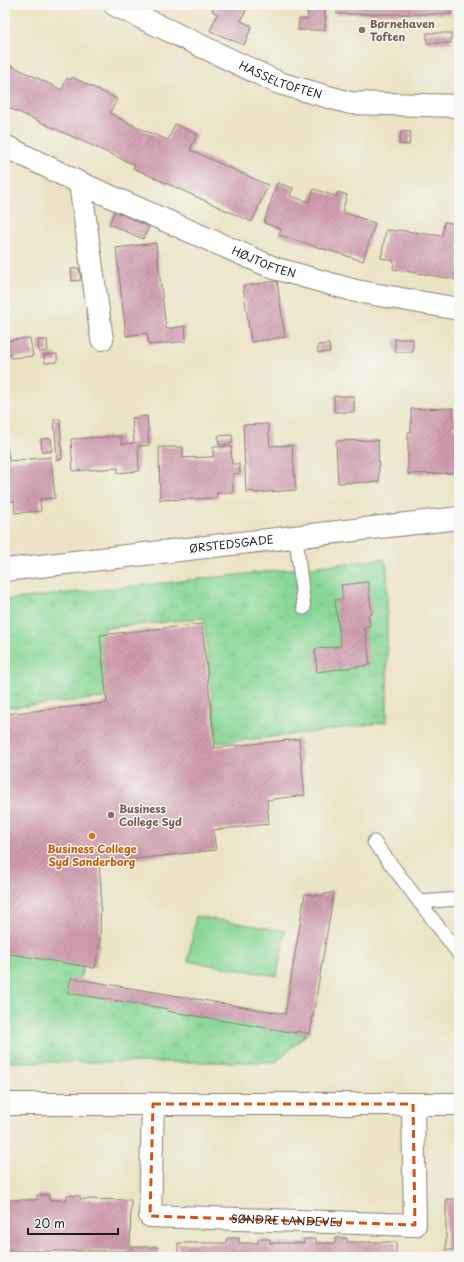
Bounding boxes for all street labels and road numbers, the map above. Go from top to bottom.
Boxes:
street label: HASSELTOFTEN [236,56,324,103]
street label: HØJTOFTEN [229,242,298,282]
street label: ØRSTEDSGADE [188,530,275,557]
street label: SØNDRE LANDEVEJ [231,1210,343,1231]

